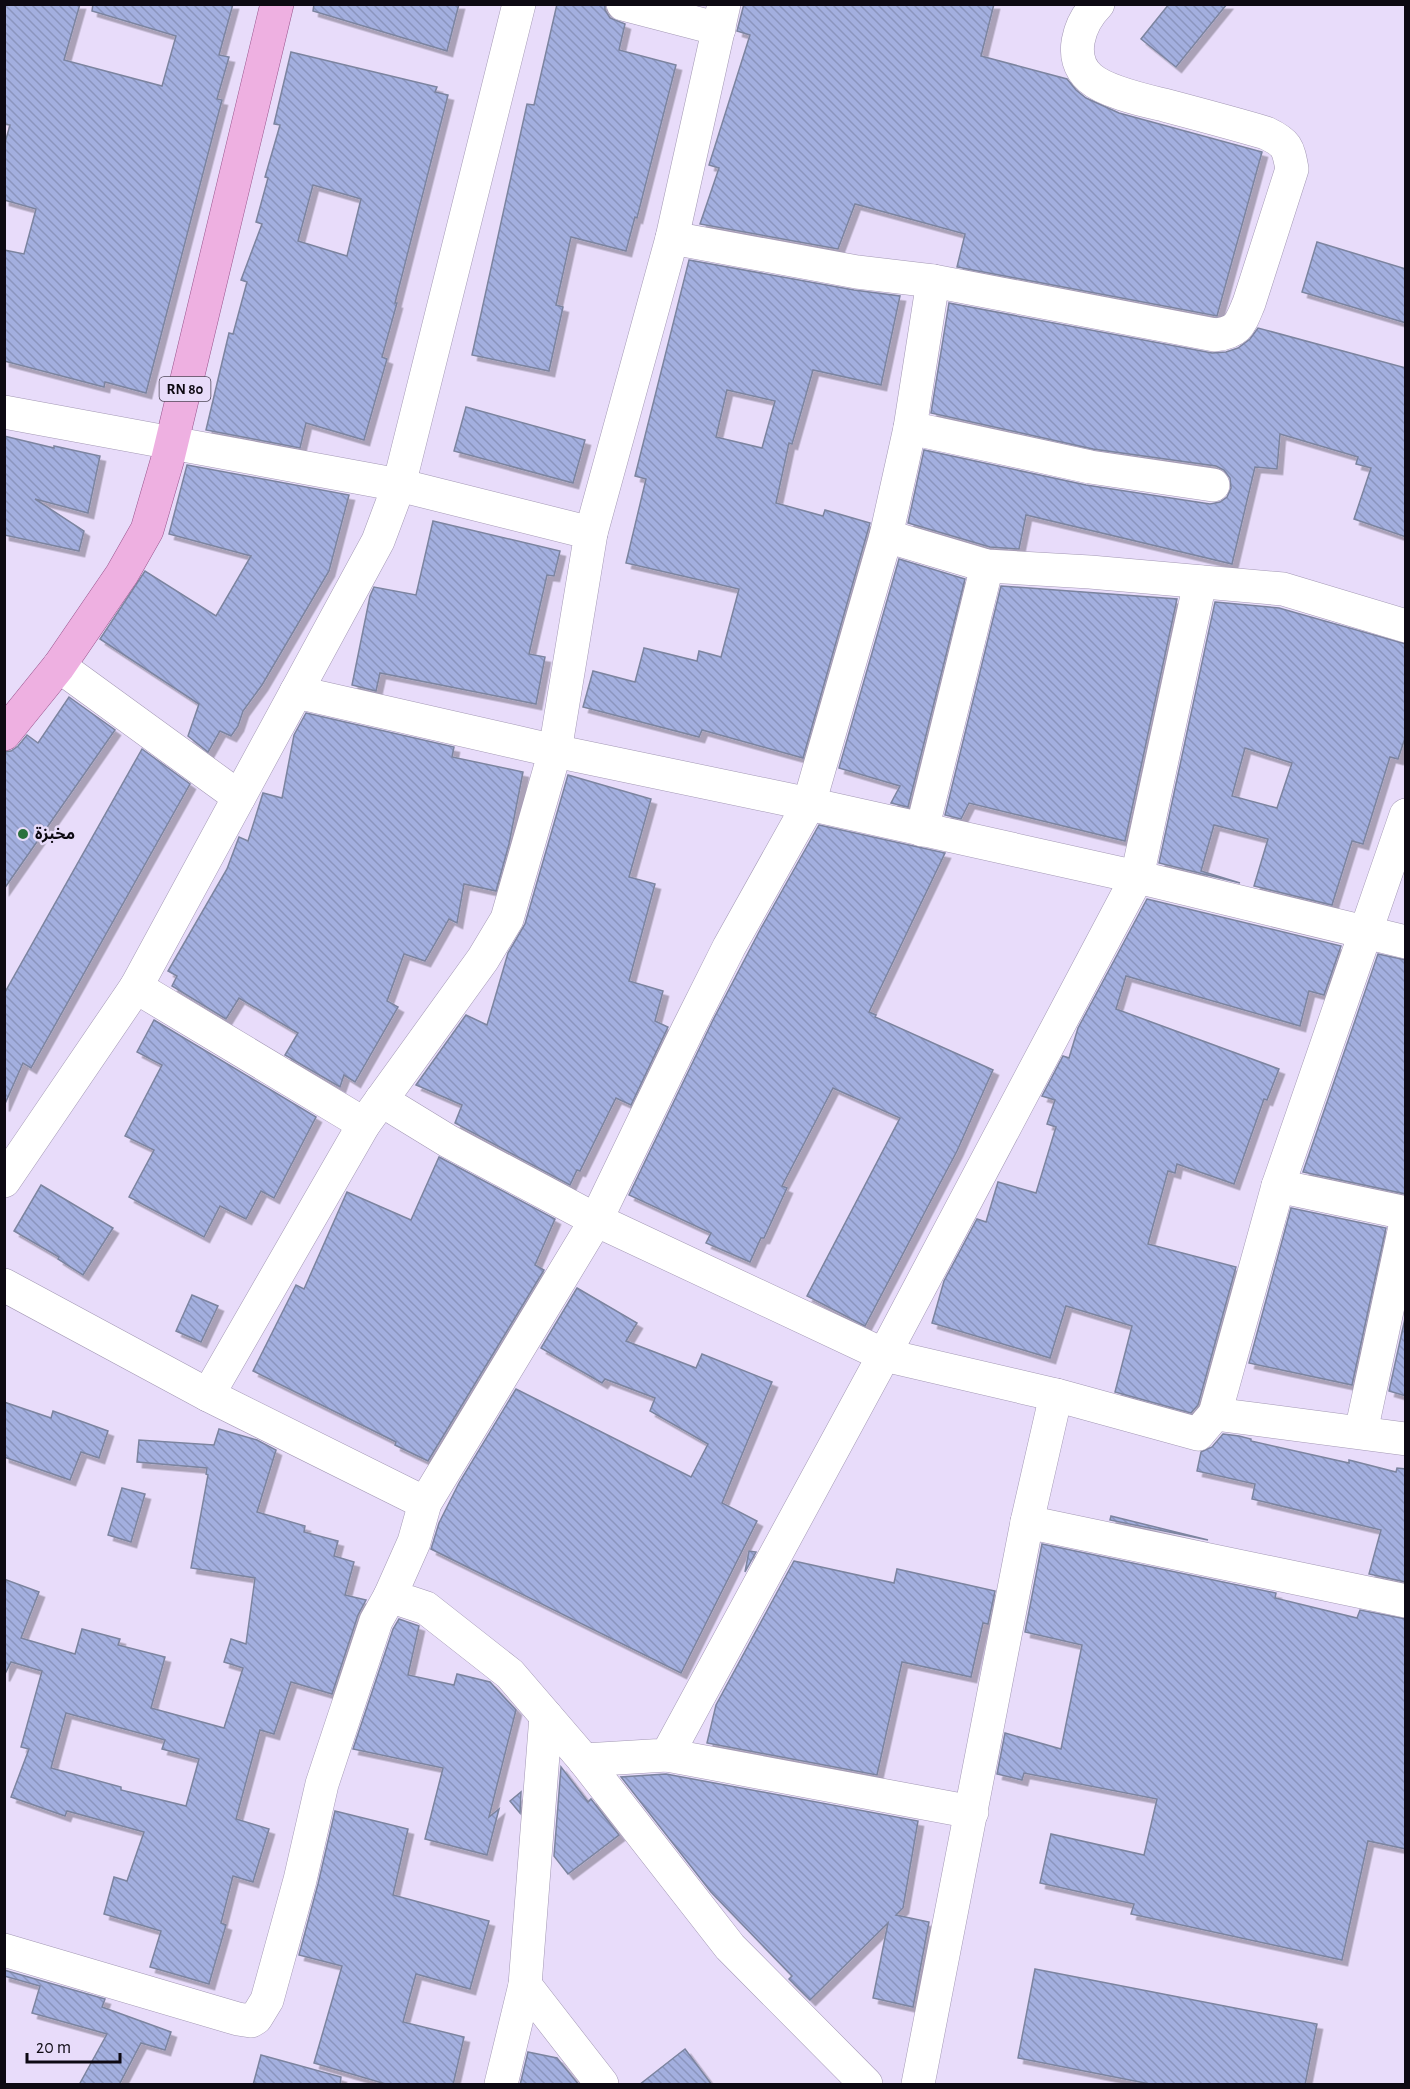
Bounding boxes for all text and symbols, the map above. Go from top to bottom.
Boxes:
road number: RN 80 [160,377,210,401]
place label: مخبزة [35,826,75,843]
marker: مخبزة [16,827,30,841]
scale bar [27,2026,120,2064]
text: 20 m [36,2039,71,2057]

